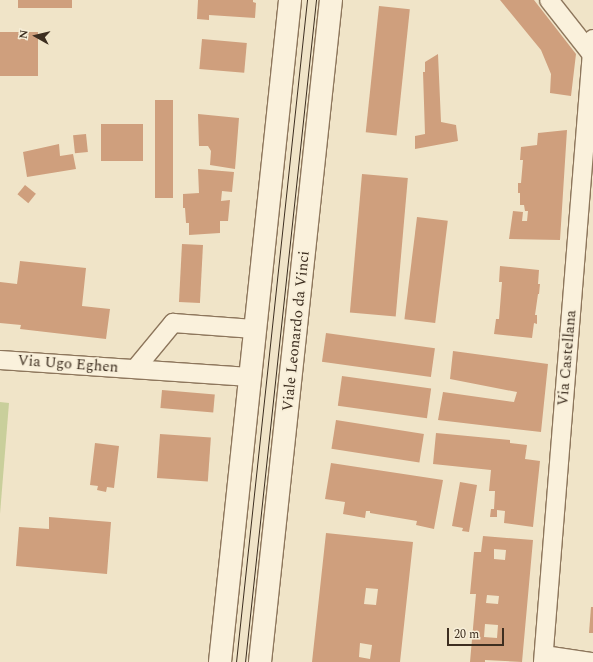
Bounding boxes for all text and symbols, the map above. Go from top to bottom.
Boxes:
north arrow [16,16,56,56]
text: N [15,29,33,40]
street label: Viale Leonardo da Vinci [279,250,313,412]
street label: Via Castellana [554,309,580,407]
street label: Via Ugo Eghen [17,351,119,377]
scale bar [449,620,506,646]
text: 20 m [454,625,479,644]

